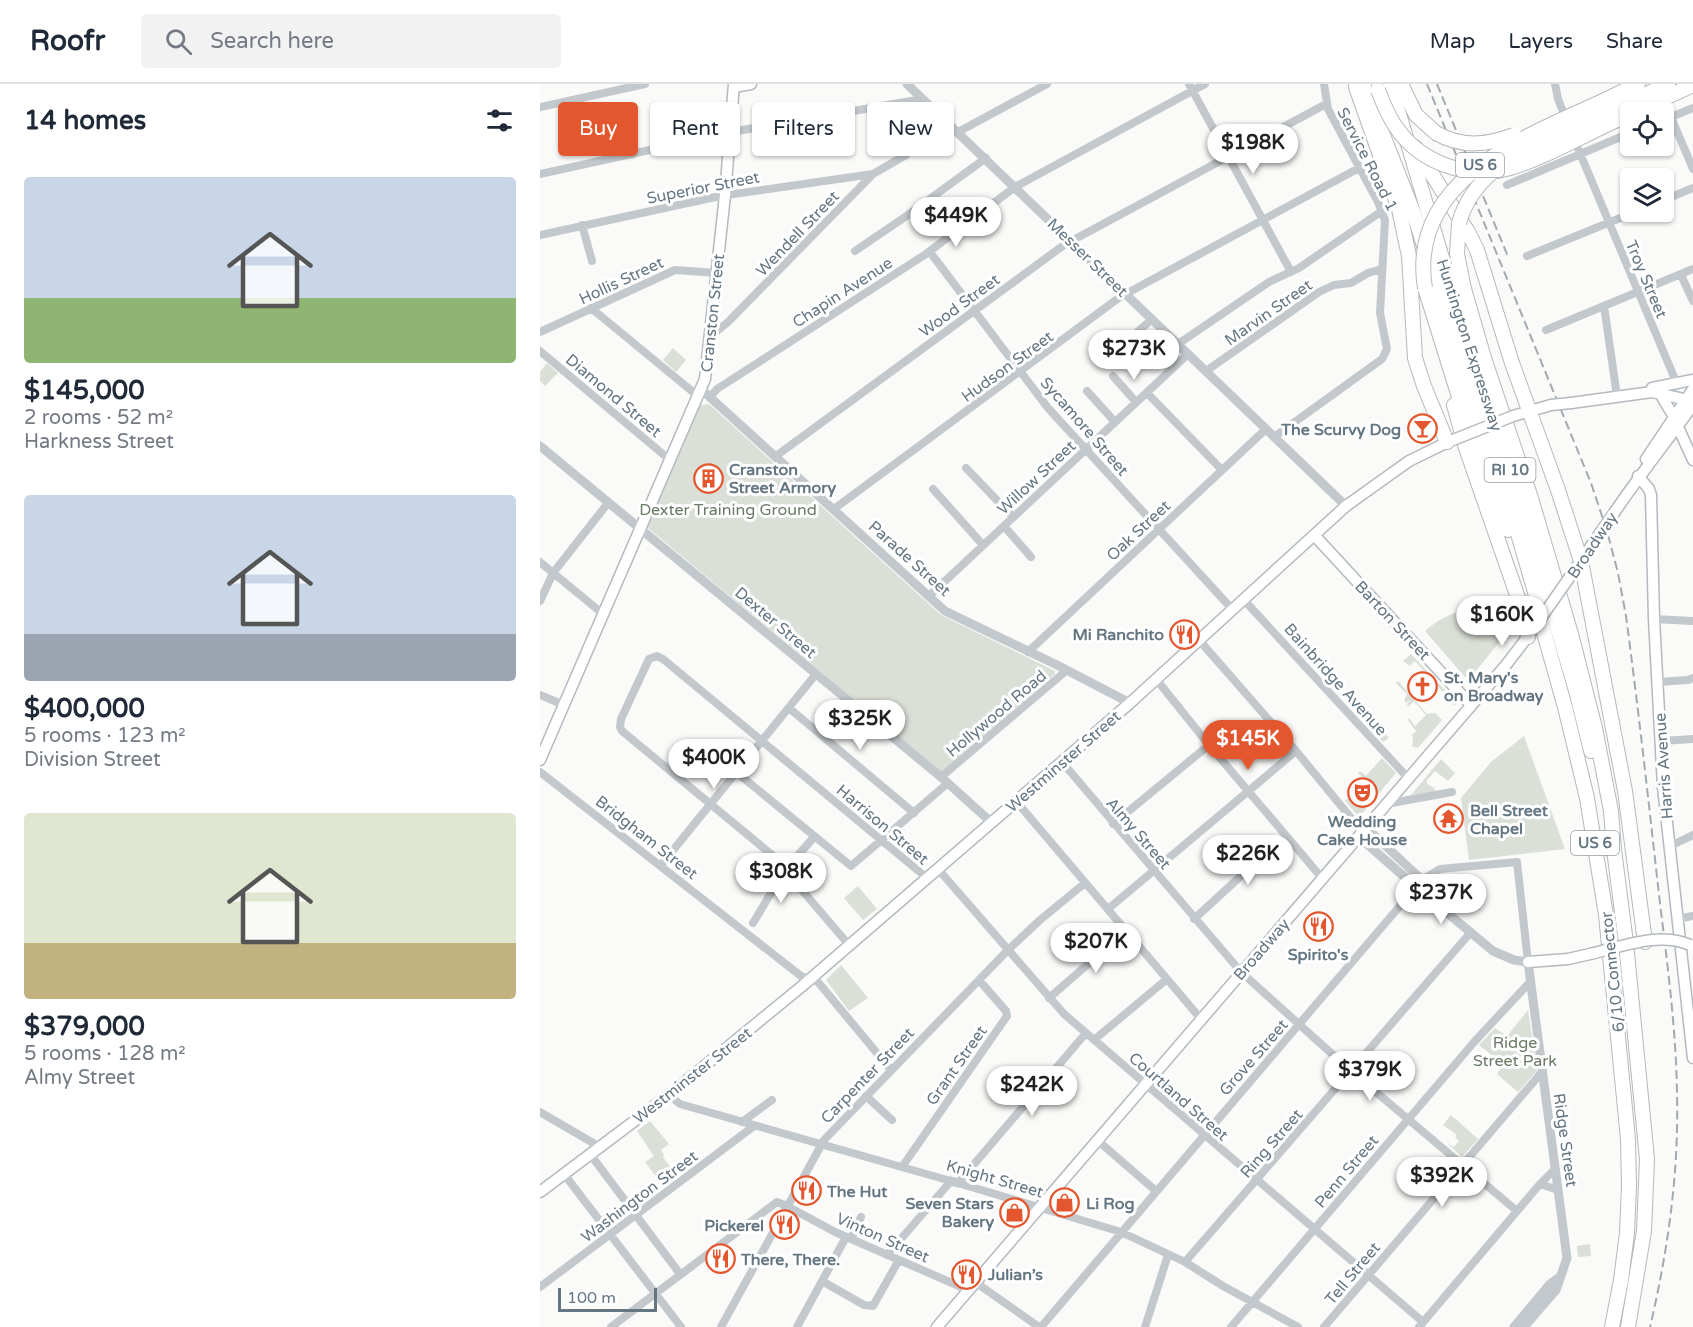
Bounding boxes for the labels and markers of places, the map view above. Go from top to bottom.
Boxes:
pin: $198K [1211,124,1295,175]
pin: $449K [914,197,998,248]
pin: $273K [1092,330,1176,381]
bar icon: The Scurvy Dog [1406,413,1438,445]
place label: The Scurvy Dog [1280,420,1401,440]
place label: Cranston Street Armory [729,460,836,498]
building icon: Cranston Street Armory [692,462,724,494]
pin: $160K [1460,596,1544,647]
restaurant icon: Mi Ranchito [1169,618,1201,650]
place label: Mi Ranchito [1072,625,1164,645]
place label: St. Mary's on Broadway [1444,668,1544,706]
church icon: St. Mary's on Broadway [1407,670,1439,702]
pin: $325K [818,700,902,751]
pin: $145K [1206,720,1290,771]
pin: $400K [672,739,756,790]
theatre icon: Wedding Cake House [1346,777,1378,809]
place label: Bell Street Chapel [1470,801,1549,839]
temple icon: Bell Street Chapel [1433,803,1465,835]
place label: Wedding Cake House [1317,812,1407,850]
pin: $226K [1206,835,1290,886]
pin: $308K [739,853,823,904]
pin: $237K [1399,874,1483,925]
restaurant icon: Spirito's [1302,910,1334,942]
pin: $207K [1054,923,1138,974]
place label: Spirito's [1288,945,1349,965]
pin: $379K [1328,1051,1412,1102]
pin: $242K [990,1066,1074,1117]
pin: $392K [1400,1157,1484,1208]
restaurant icon: The Hut [790,1175,822,1207]
place label: The Hut [826,1182,888,1202]
shop icon: Li Rog [1049,1187,1081,1219]
place label: Seven Stars Bakery [905,1194,994,1232]
place label: Li Rog [1086,1194,1135,1214]
shop icon: Seven Stars Bakery [999,1196,1031,1228]
restaurant icon: Pickerel [769,1209,801,1241]
place label: Pickerel [704,1216,764,1236]
restaurant icon: There, There. [704,1243,736,1275]
place label: There, There. [740,1250,840,1270]
restaurant icon: Julian’s [951,1258,983,1290]
place label: Julian’s [987,1265,1043,1285]

